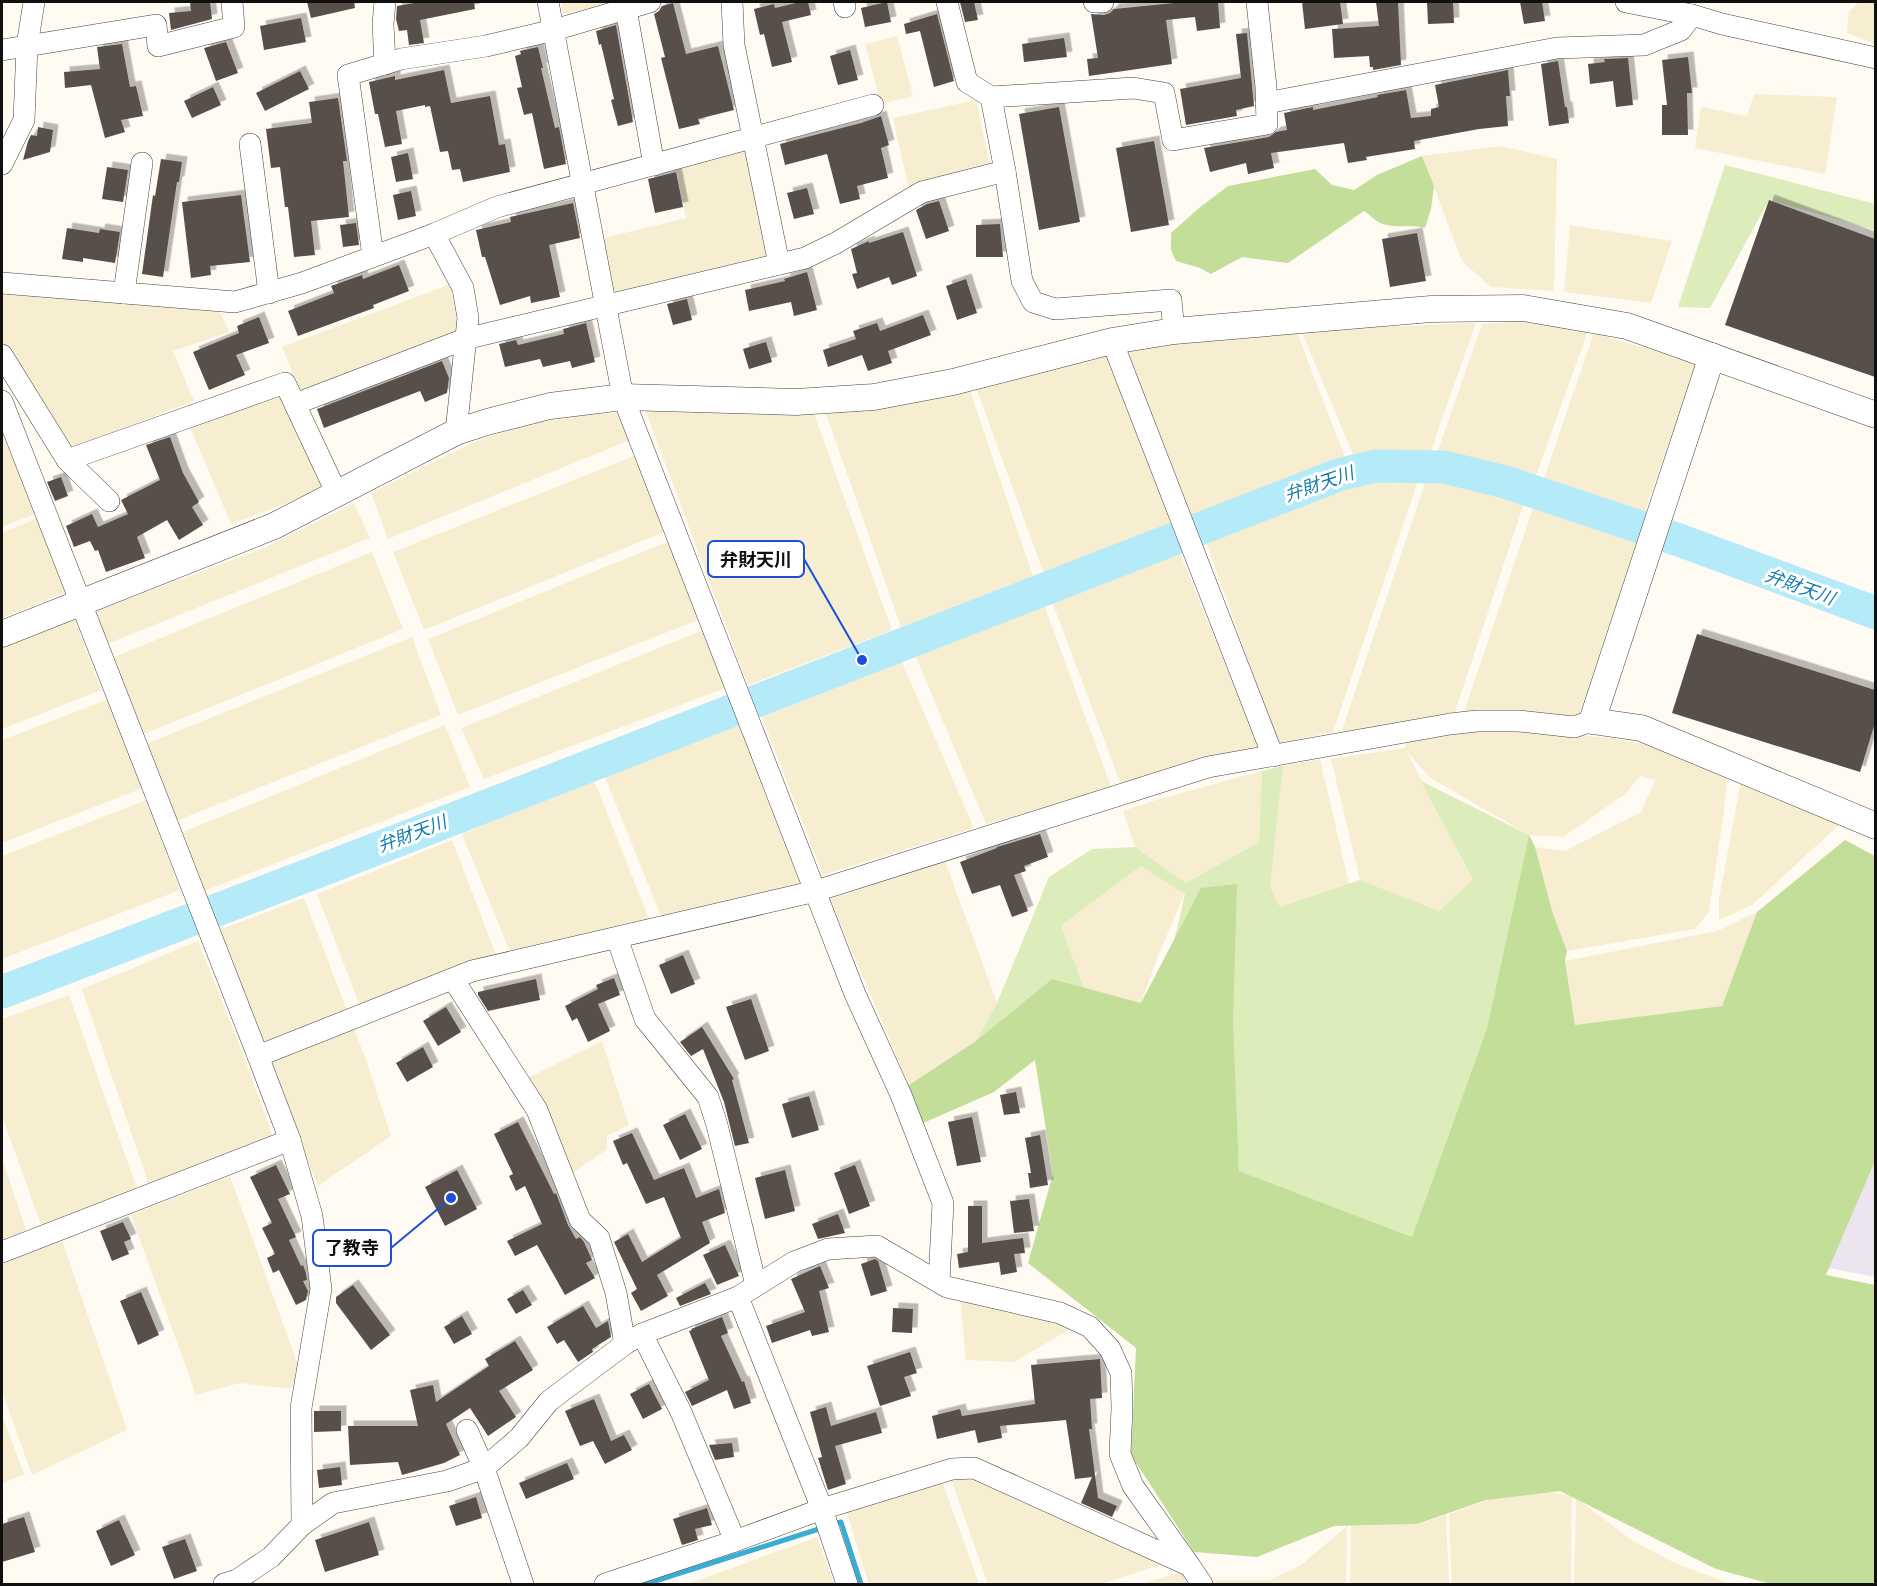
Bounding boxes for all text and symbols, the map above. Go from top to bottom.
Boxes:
water label: 弁財天川 [1281,460,1359,506]
callout: 弁財天川 [708,541,804,577]
text: 弁財天川 [720,548,792,571]
water label: 弁財天川 [1762,563,1840,610]
water label: 弁財天川 [374,809,451,857]
callout: 了教寺 [313,1230,391,1266]
text: 了教寺 [325,1236,379,1259]

